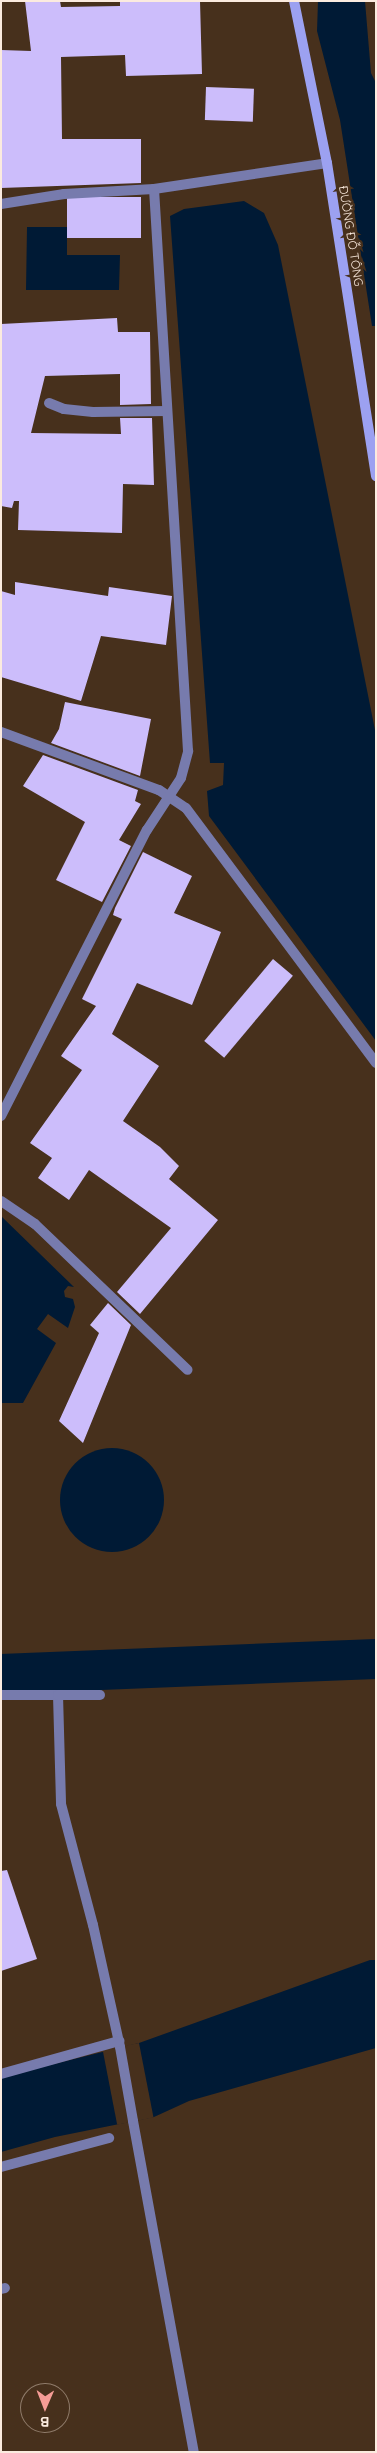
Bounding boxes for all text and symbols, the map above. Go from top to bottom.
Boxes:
street label: ĐƯỜNG ĐỖ TÔNG [336,185,366,287]
north arrow [20,2383,70,2433]
text: B [40,2413,50,2431]

